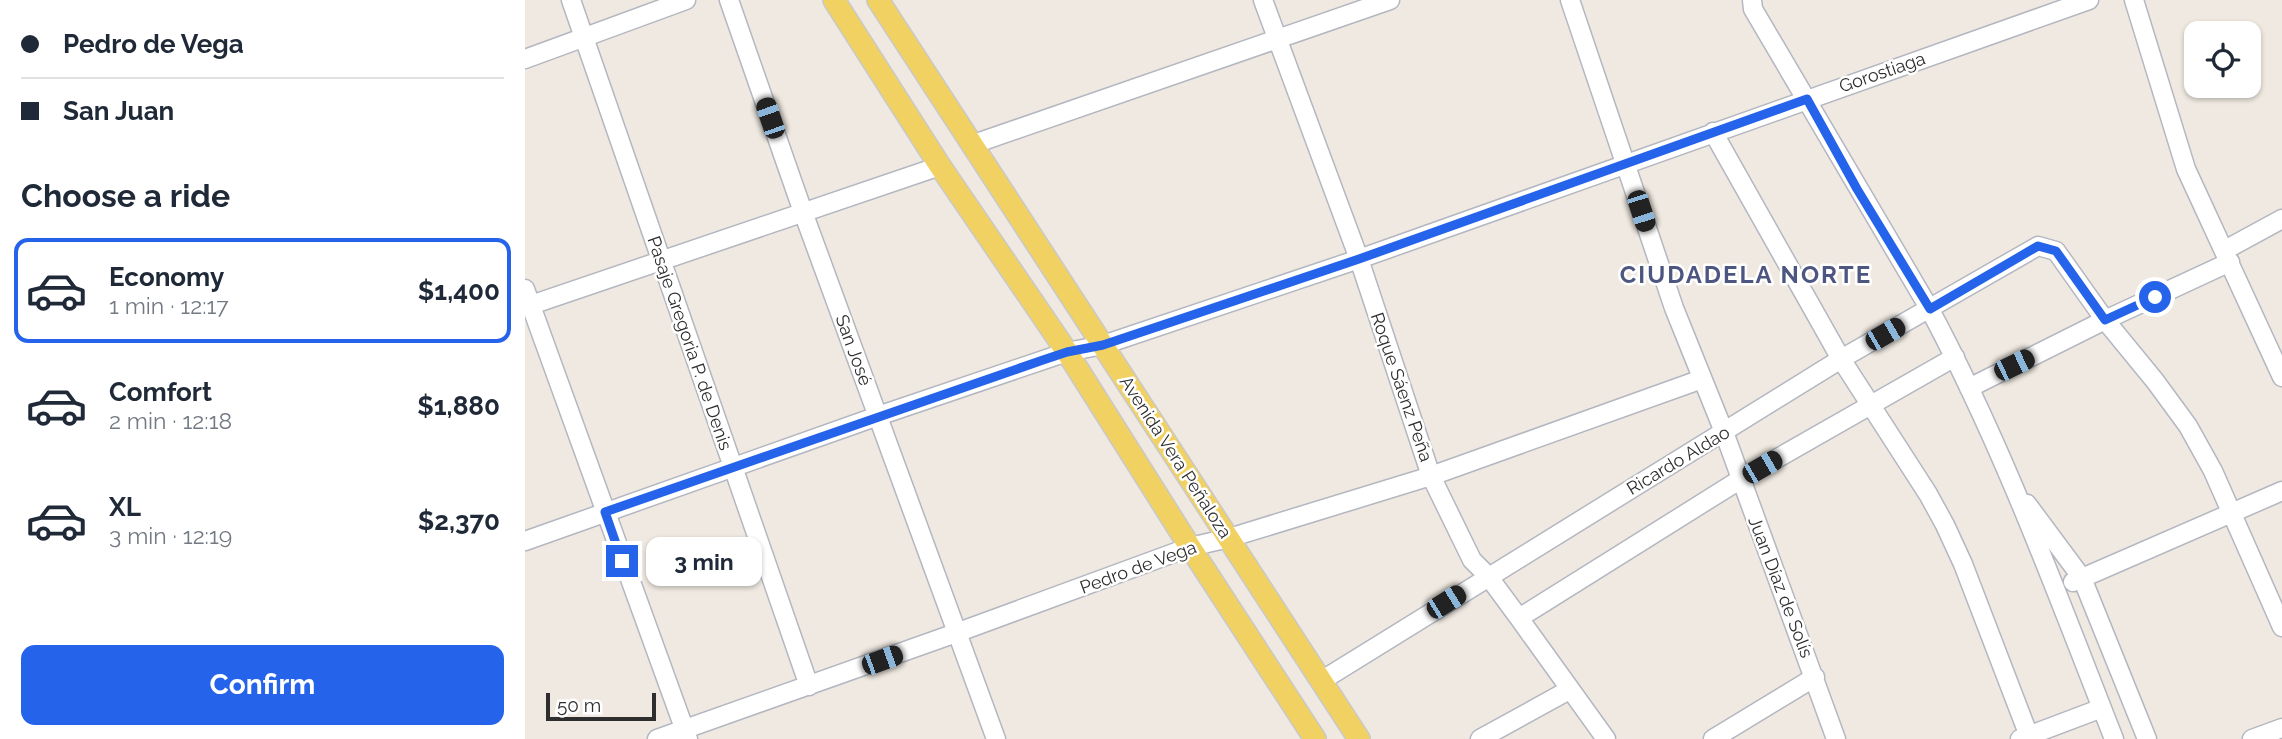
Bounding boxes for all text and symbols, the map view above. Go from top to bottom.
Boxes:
map controls [2184,21,2261,98]
button: locate [2184,21,2261,98]
text: Pedro de Vega [63,29,244,59]
street label: Gorostiaga [1836,47,1928,97]
car [754,95,787,141]
text: San Juan [63,96,174,126]
text: Choose a ride [21,177,230,214]
car [1625,188,1658,234]
street label: Pasaje Gregoria P. de Denis [643,233,737,453]
icon: car [25,259,88,322]
district label: CIUDADELA NORTE [1620,260,1872,289]
text: Economy [109,262,224,292]
text: $1,400 [418,276,500,306]
route start [2139,281,2171,313]
text: 1 min · 12:17 [109,292,229,319]
street label: Roque Sáenz Peña [1367,310,1437,464]
street label: San José [832,312,877,389]
car [1862,314,1909,354]
car [1991,346,2038,384]
street label: Avenida Vera Peñaloza [1116,372,1236,542]
icon: car [25,374,88,437]
text: Comfort [109,377,212,407]
text: $1,880 [417,391,500,421]
text: 2 min · 12:18 [109,407,232,434]
street label: Ricardo Aldao [1623,421,1733,499]
car [1739,447,1786,487]
icon: car [25,489,88,552]
text: XL [109,492,141,522]
text: $2,370 [418,506,500,536]
street label: Juan Díaz de Solís [1744,513,1818,661]
text: 3 min · 12:19 [109,522,232,549]
callout: 3 min [647,536,762,586]
street label: Pedro de Vega [1077,536,1199,598]
route end [606,545,638,577]
text: 3 min [674,548,734,575]
car [1423,582,1470,622]
car [859,643,906,677]
button: Confirm [21,645,504,725]
scale bar [546,690,656,722]
text: 50 m [557,694,601,716]

